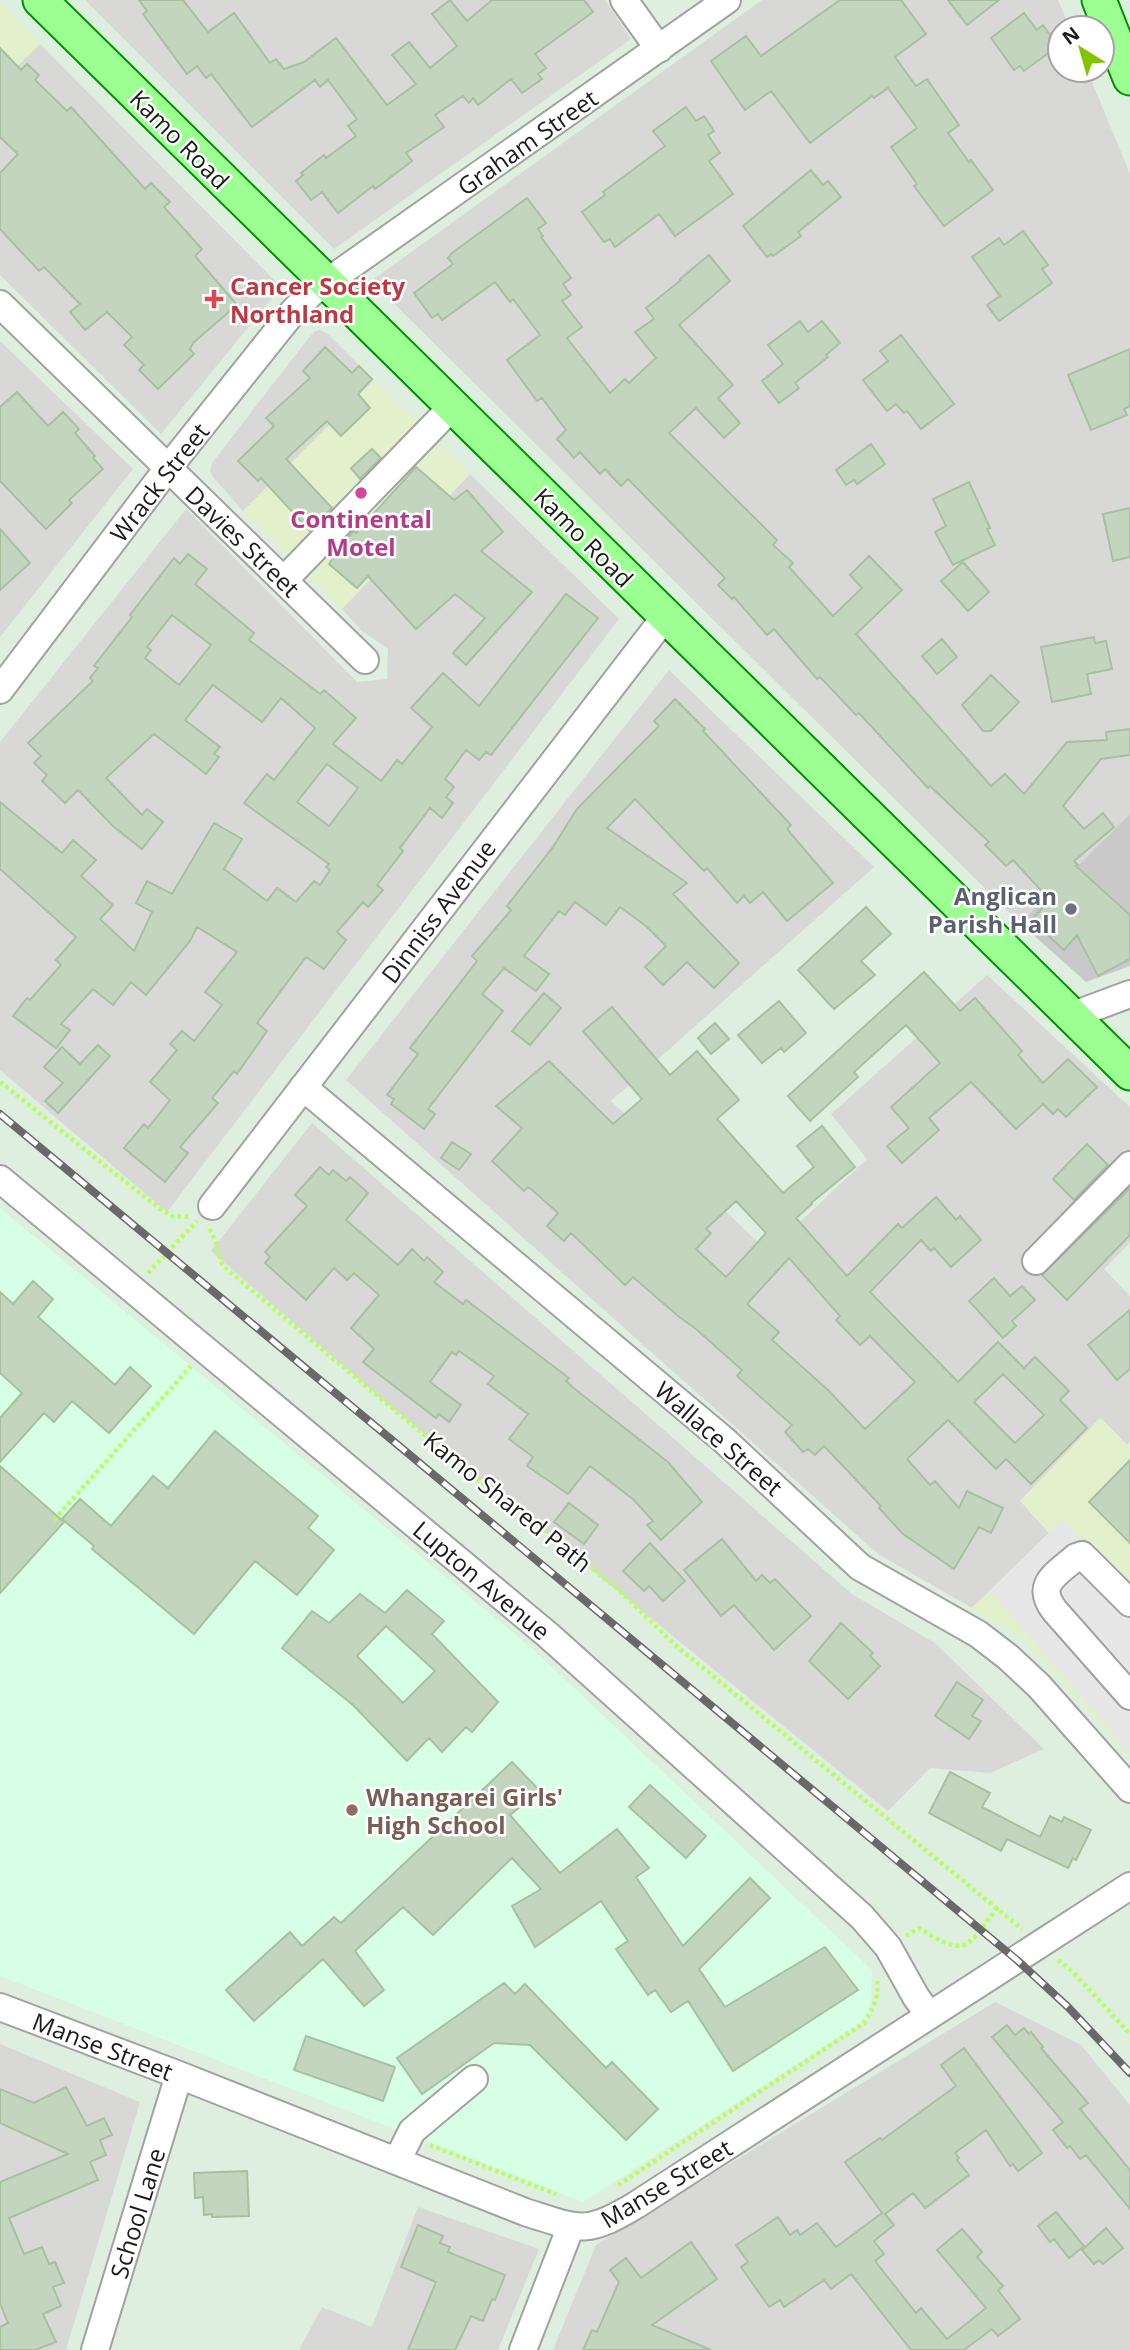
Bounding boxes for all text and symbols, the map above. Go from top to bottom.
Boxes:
north arrow [1046,14,1116,84]
text: N [1057,20,1085,50]
street label: Graham Street [450,81,604,203]
street label: Kamo Road [123,82,237,196]
place label: Cancer Society Northland [230,269,406,330]
marker: Cancer Society Northland [204,289,224,309]
street label: Wrack Street [102,416,216,548]
street label: Davies Street [179,478,307,604]
street label: Kamo Road [527,480,641,594]
marker: Continental Motel [353,485,369,501]
place label: Continental Motel [290,502,432,563]
street label: Dinniss Avenue [373,833,503,989]
place label: Anglican Parish Hall [928,879,1057,940]
marker: Anglican Parish Hall [1063,901,1079,917]
street label: Wallace Street [648,1373,790,1503]
street label: Kamo Shared Path [417,1423,599,1579]
street label: Lupton Avenue [406,1513,558,1647]
place label: Whangarei Girls' High School [366,1780,563,1841]
marker: Whangarei Girls' High School [344,1802,360,1818]
street label: Manse Street [28,2004,178,2088]
street label: Manse Street [594,2131,738,2235]
street label: School Lane [102,2144,172,2282]

